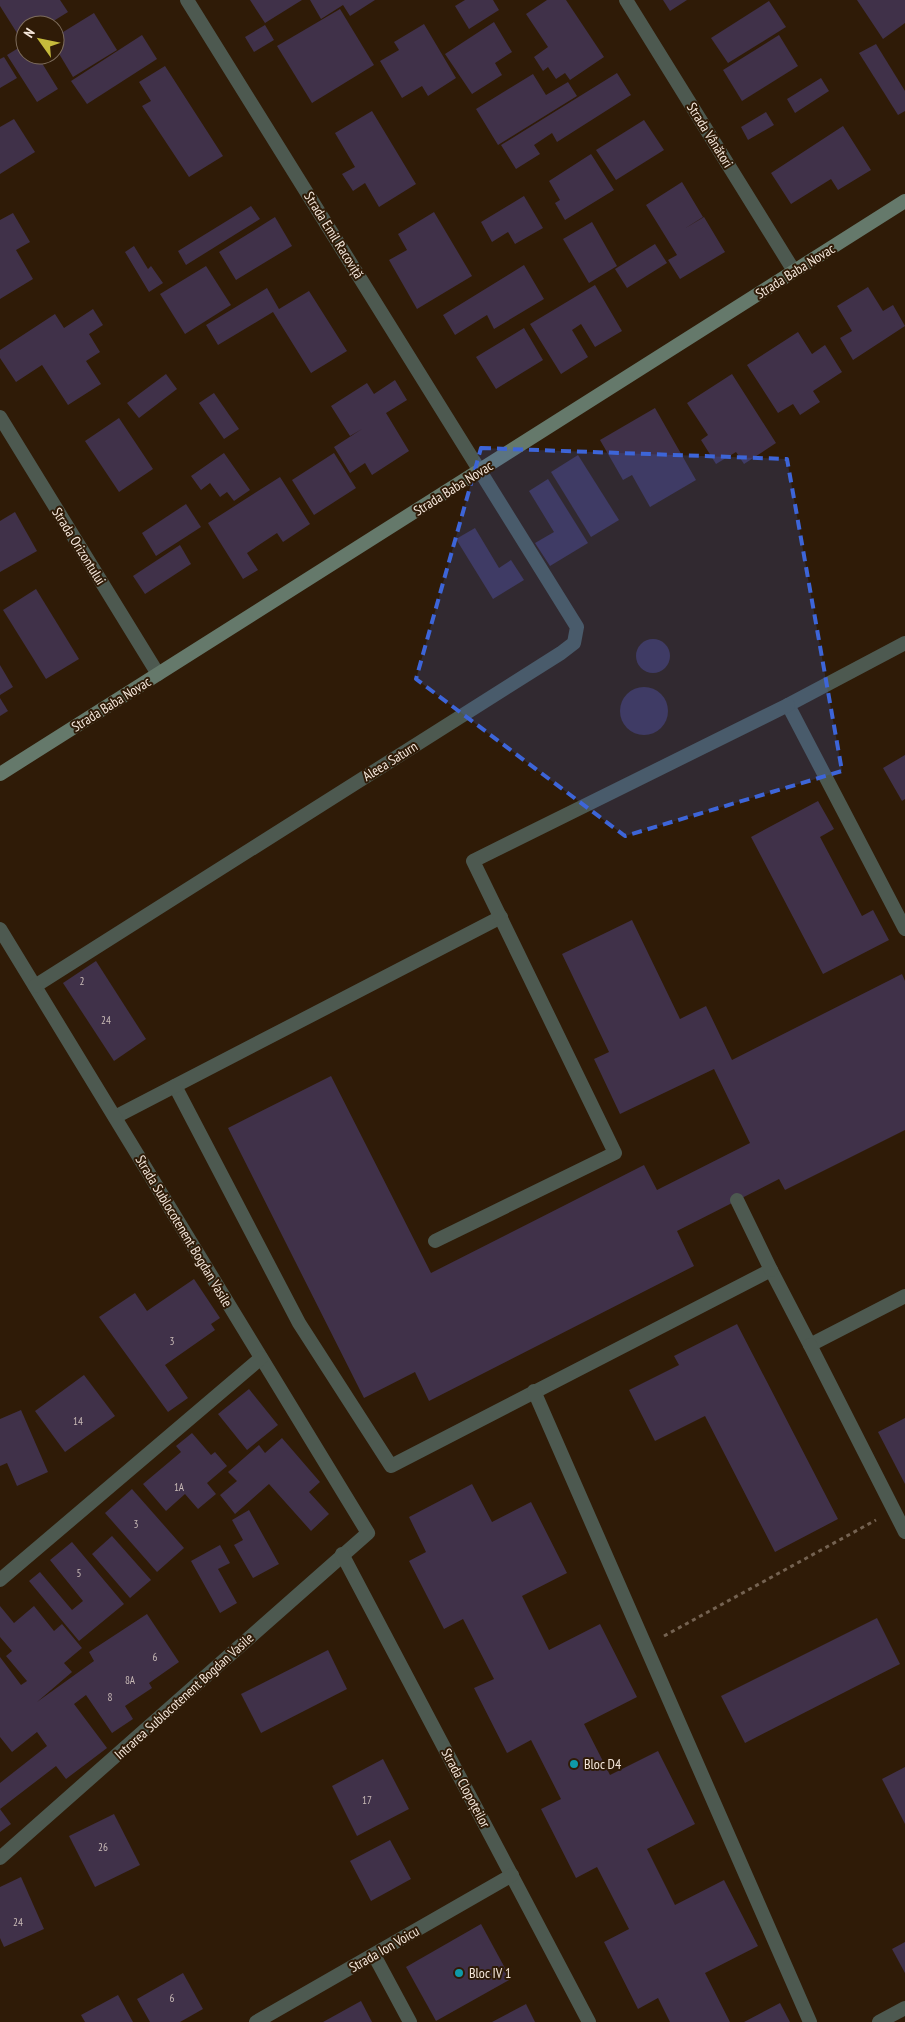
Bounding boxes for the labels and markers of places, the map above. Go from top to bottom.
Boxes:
place label: Bloc D4 [584,1755,622,1773]
marker: Bloc D4 [568,1758,580,1770]
place label: Bloc IV 1 [469,1964,511,1982]
marker: Bloc IV 1 [453,1967,465,1979]

